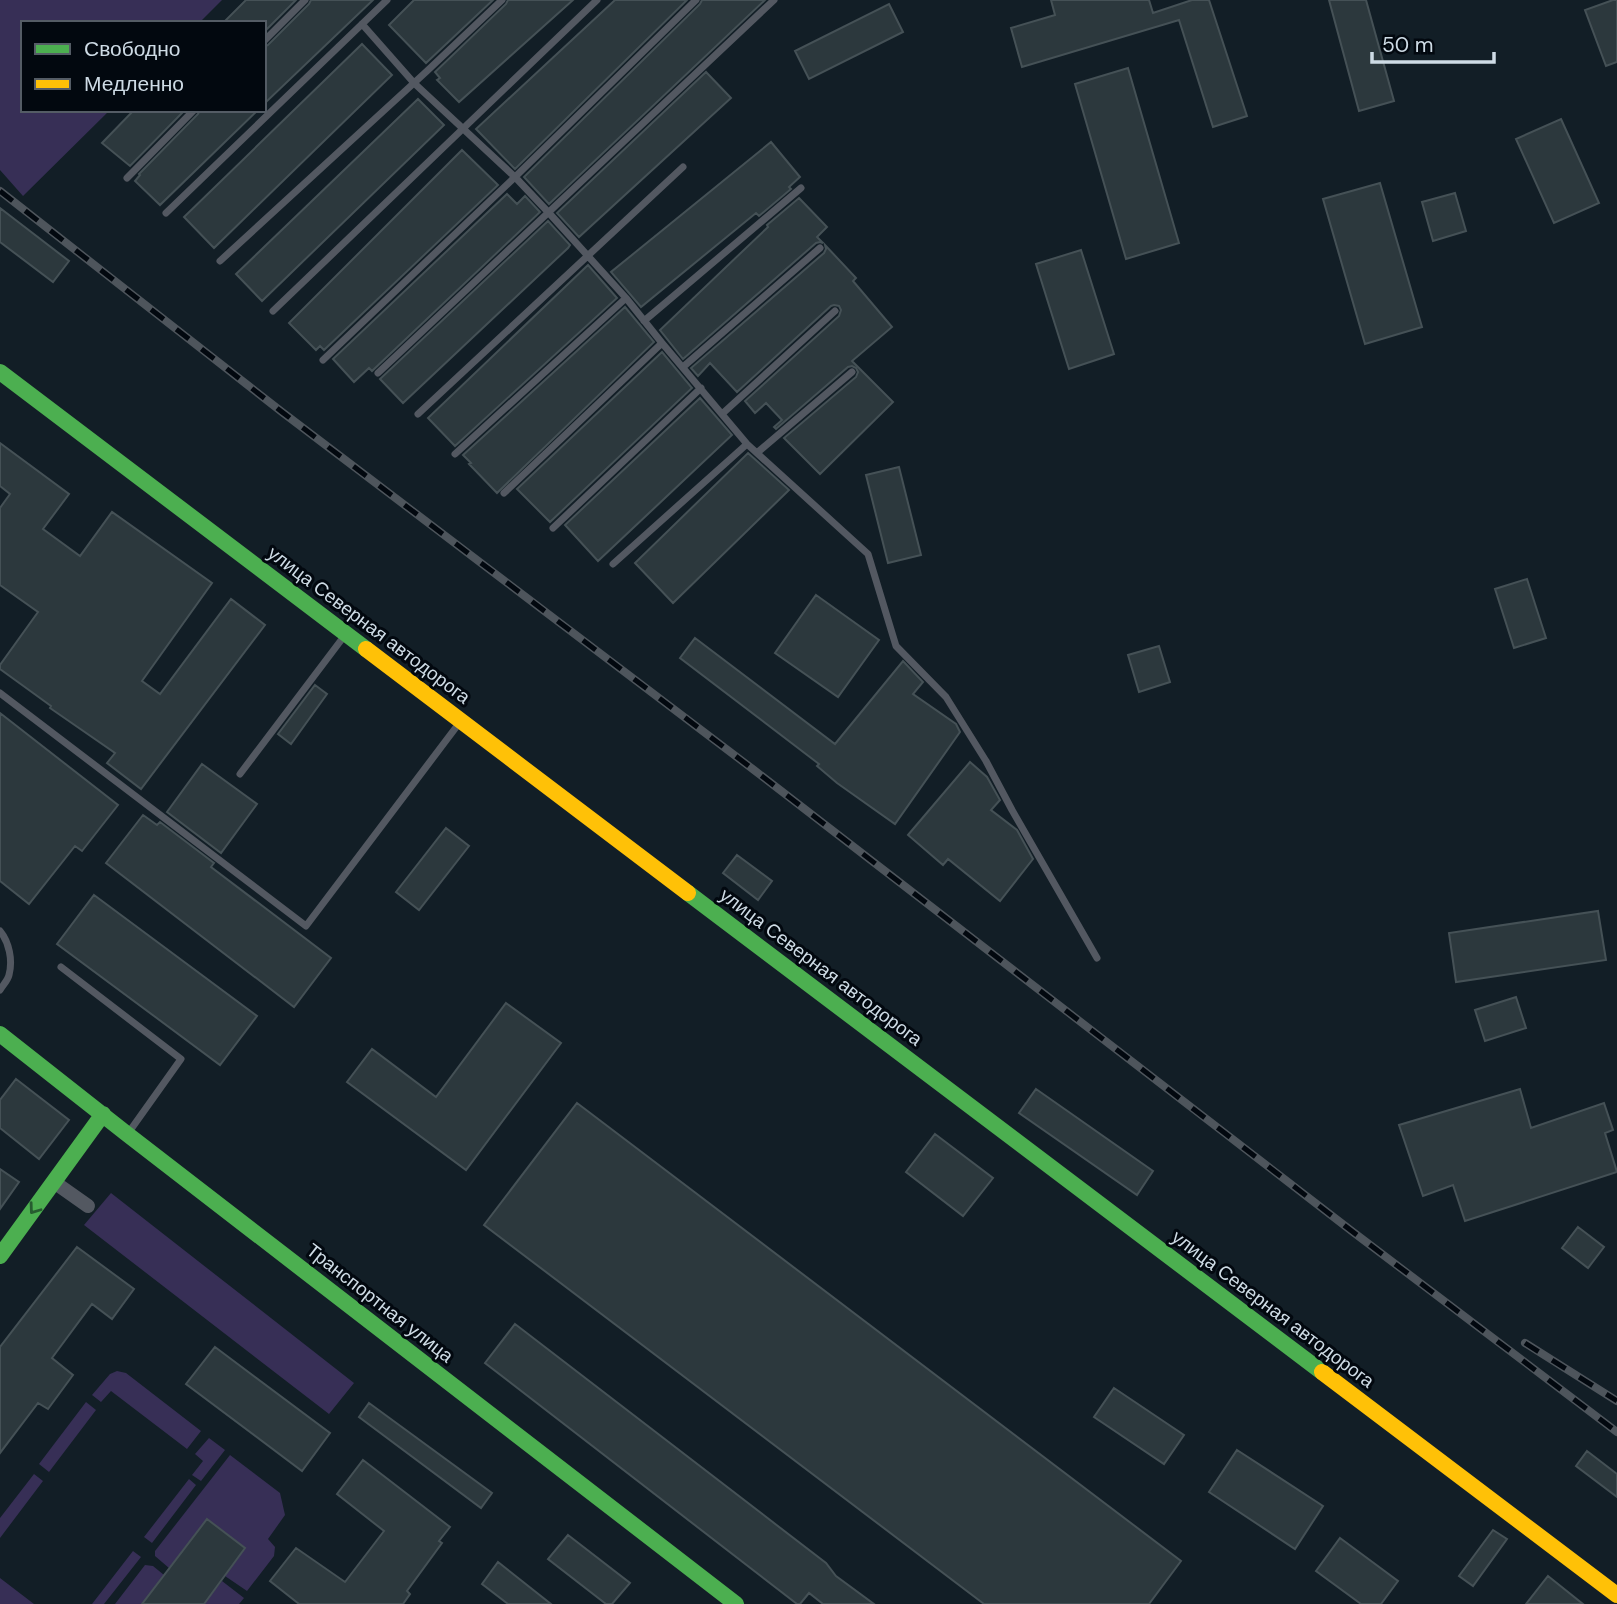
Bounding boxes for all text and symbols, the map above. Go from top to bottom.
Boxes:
legend [21,21,266,112]
scale bar [1372,21,1494,65]
text: 50 m [1382,31,1433,59]
text: Свободно [84,35,181,63]
text: Медленно [84,70,184,98]
street label: улица Северная автодорога [263,540,476,710]
street label: улица Северная автодорога [715,882,928,1052]
one-way arrow [30,1202,42,1214]
street label: улица Северная автодорога [1167,1224,1380,1394]
street label: Транспортная улица [301,1238,459,1369]

